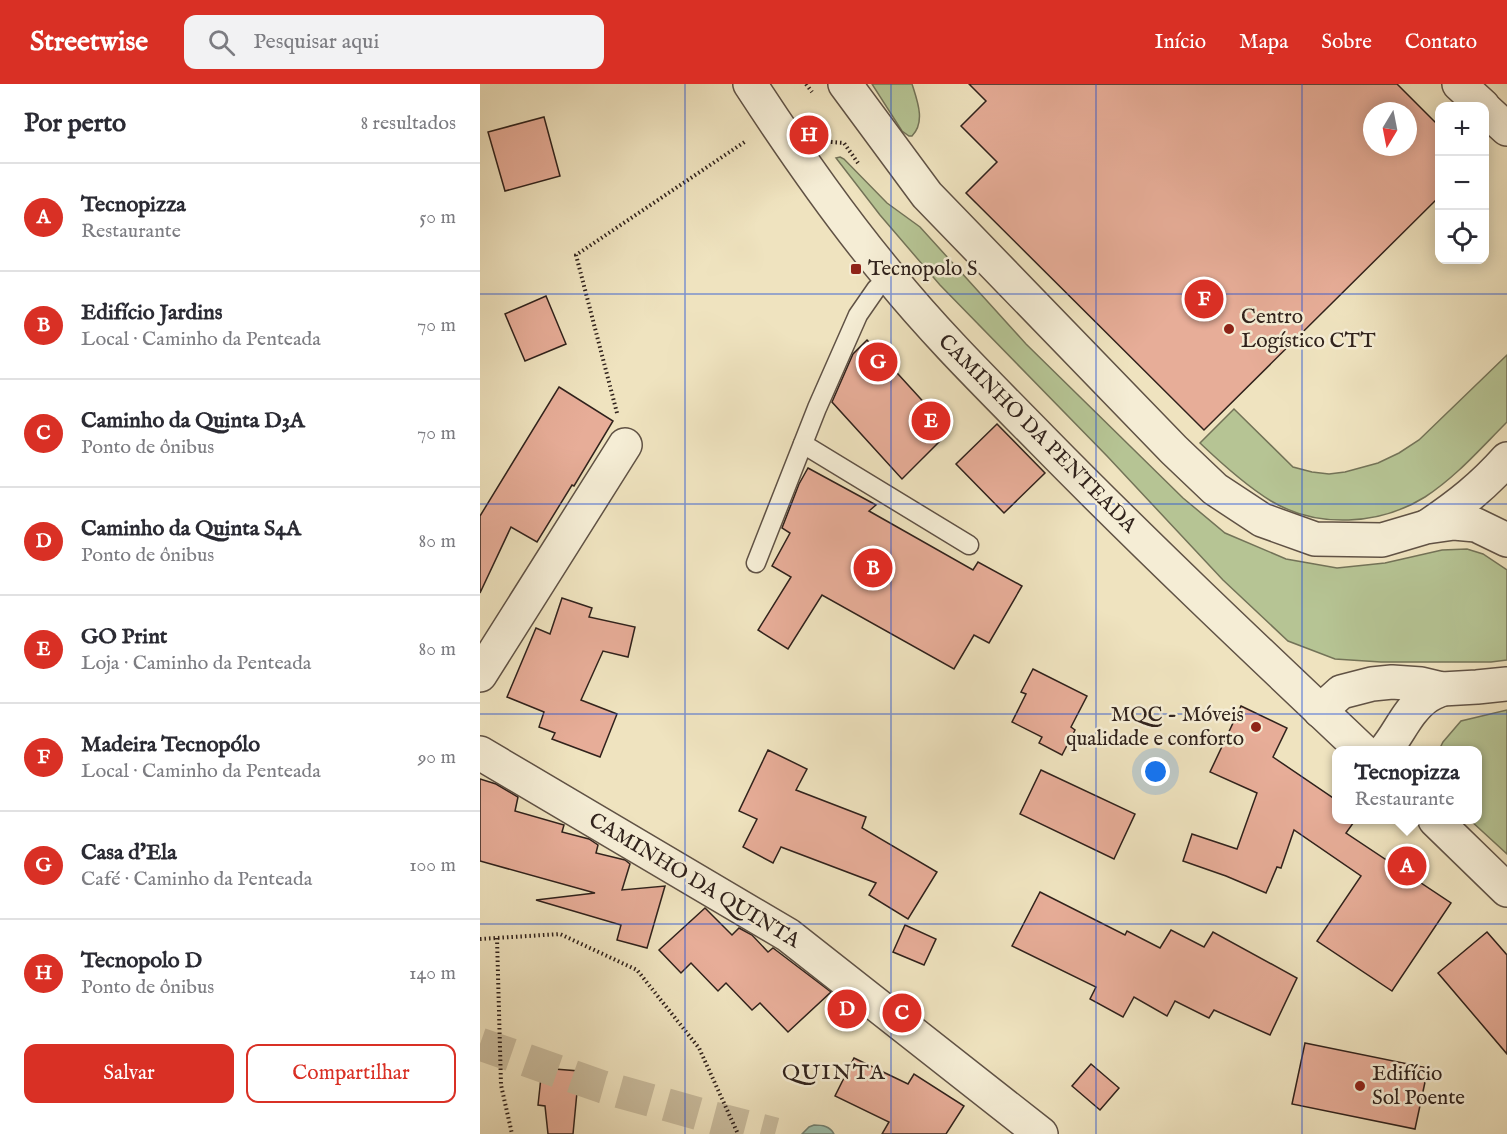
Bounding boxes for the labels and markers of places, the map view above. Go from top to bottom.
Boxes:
pin: H [790,112,828,158]
place label: Tecnopolo S [868,256,978,283]
marker: Tecnopolo S [849,262,863,276]
pin: F [1184,276,1224,322]
place label: Centro Logístico CTT [1241,304,1376,355]
marker: Centro Logístico CTT [1222,322,1236,336]
pin: G [858,340,898,384]
pin: E [912,398,950,444]
pin: B [854,546,892,590]
place label: MQC - Móveis qualidade e conforto [1066,702,1244,753]
marker: MQC - Móveis qualidade e conforto [1249,720,1263,734]
pin: A [1388,844,1426,888]
pin: D [828,986,866,1032]
pin: C [882,990,922,1036]
place label: Edifício Sol Poente [1372,1061,1465,1112]
marker: Edifício Sol Poente [1353,1079,1367,1093]

